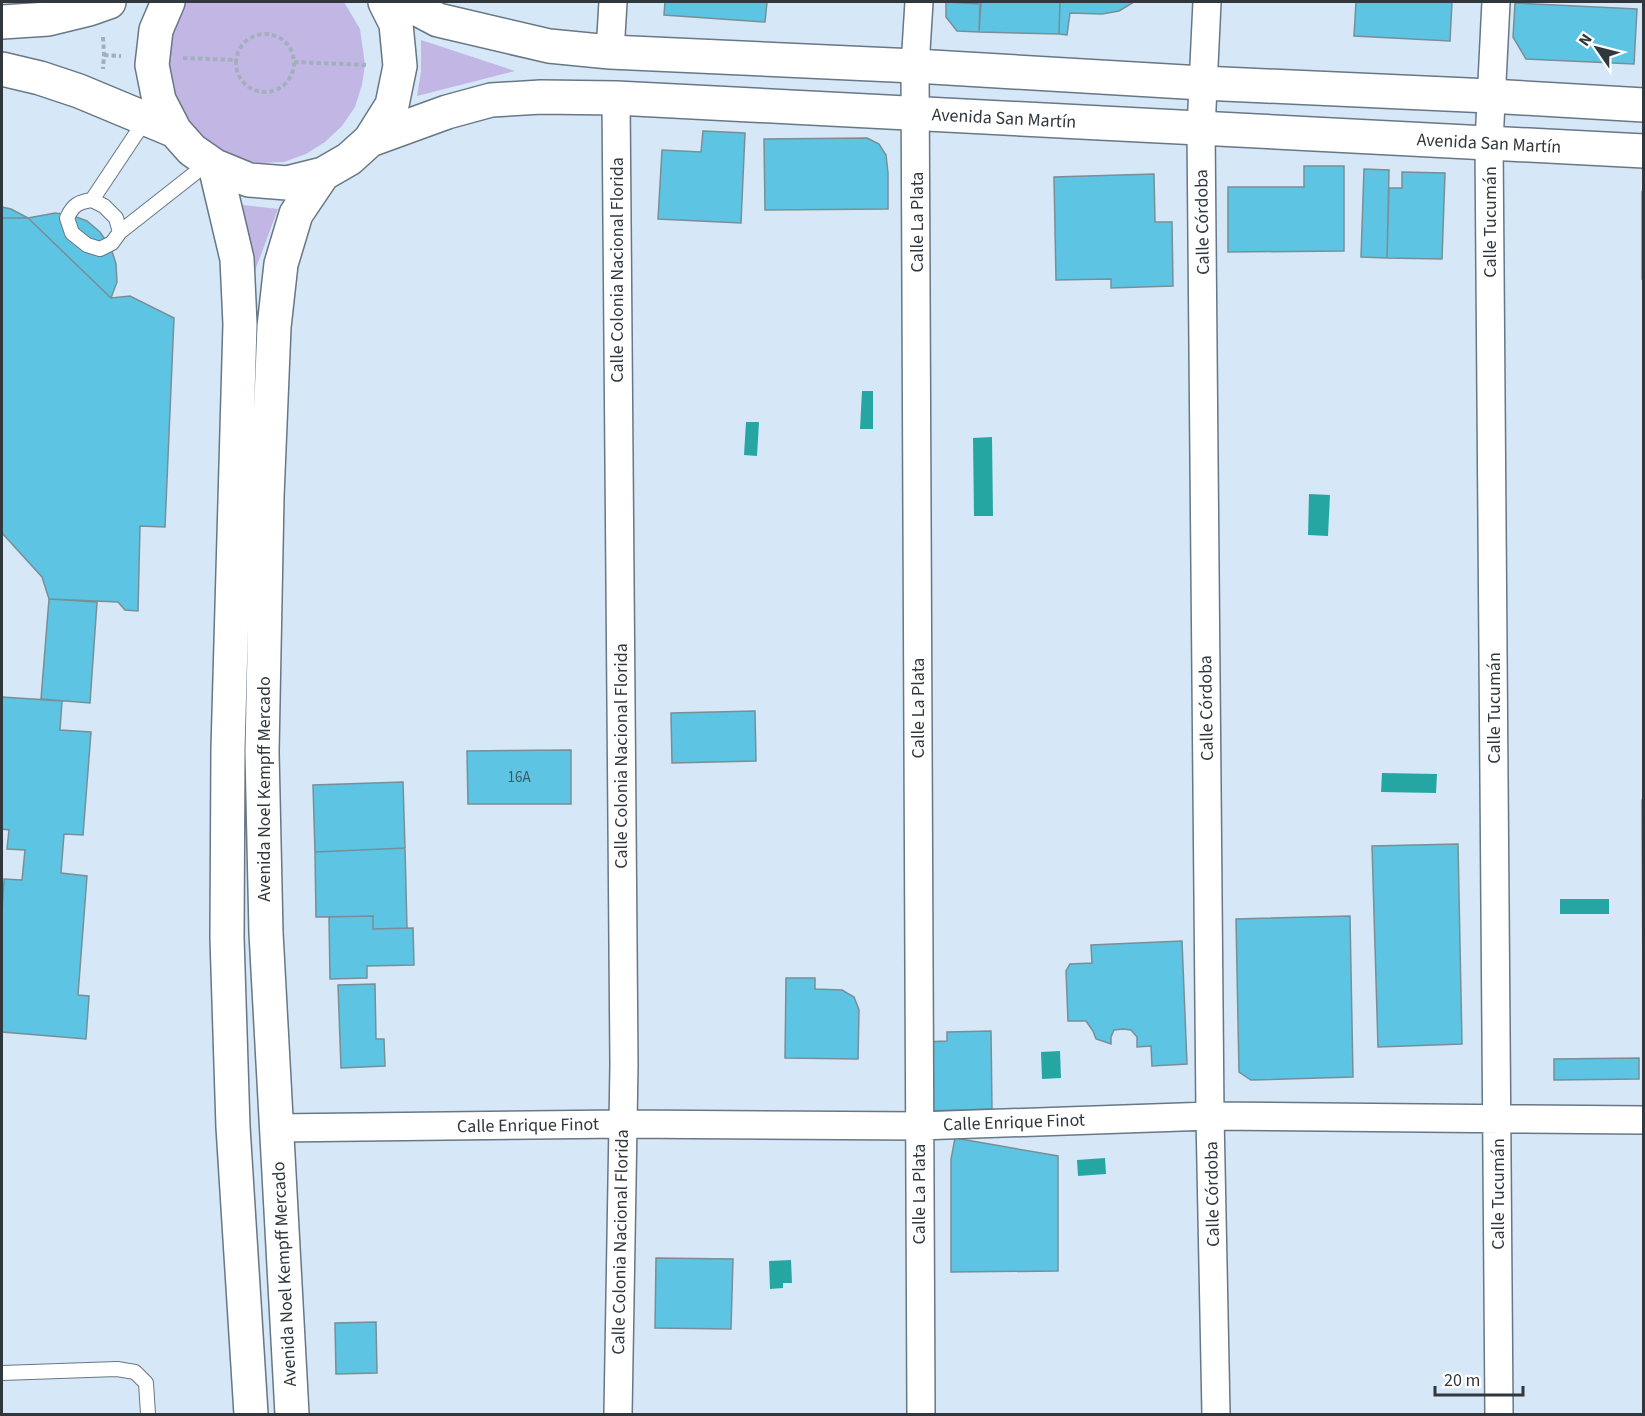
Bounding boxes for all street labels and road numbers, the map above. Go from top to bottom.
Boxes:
street label: Avenida San Martín [931,102,1077,135]
street label: Avenida San Martín [1416,127,1562,160]
street label: Calle Colonia Nacional Florida [605,157,630,383]
street label: Calle Tucumán [1478,166,1503,278]
street label: Calle Córdoba [1189,169,1216,275]
street label: Calle La Plata [905,172,930,272]
street label: Calle Colonia Nacional Florida [609,643,634,869]
street label: Calle Tucumán [1482,652,1507,764]
street label: Calle Córdoba [1193,655,1220,761]
street label: Calle La Plata [906,658,931,758]
street label: Avenida Noel Kempff Mercado [252,676,277,902]
street label: Calle Enrique Finot [943,1108,1085,1137]
street label: Calle Enrique Finot [457,1112,599,1139]
street label: Calle Colonia Nacional Florida [606,1129,635,1355]
street label: Calle Tucumán [1486,1138,1511,1250]
street label: Calle Córdoba [1199,1141,1226,1247]
street label: Calle La Plata [907,1144,932,1244]
street label: Avenida Noel Kempff Mercado [266,1161,303,1387]

